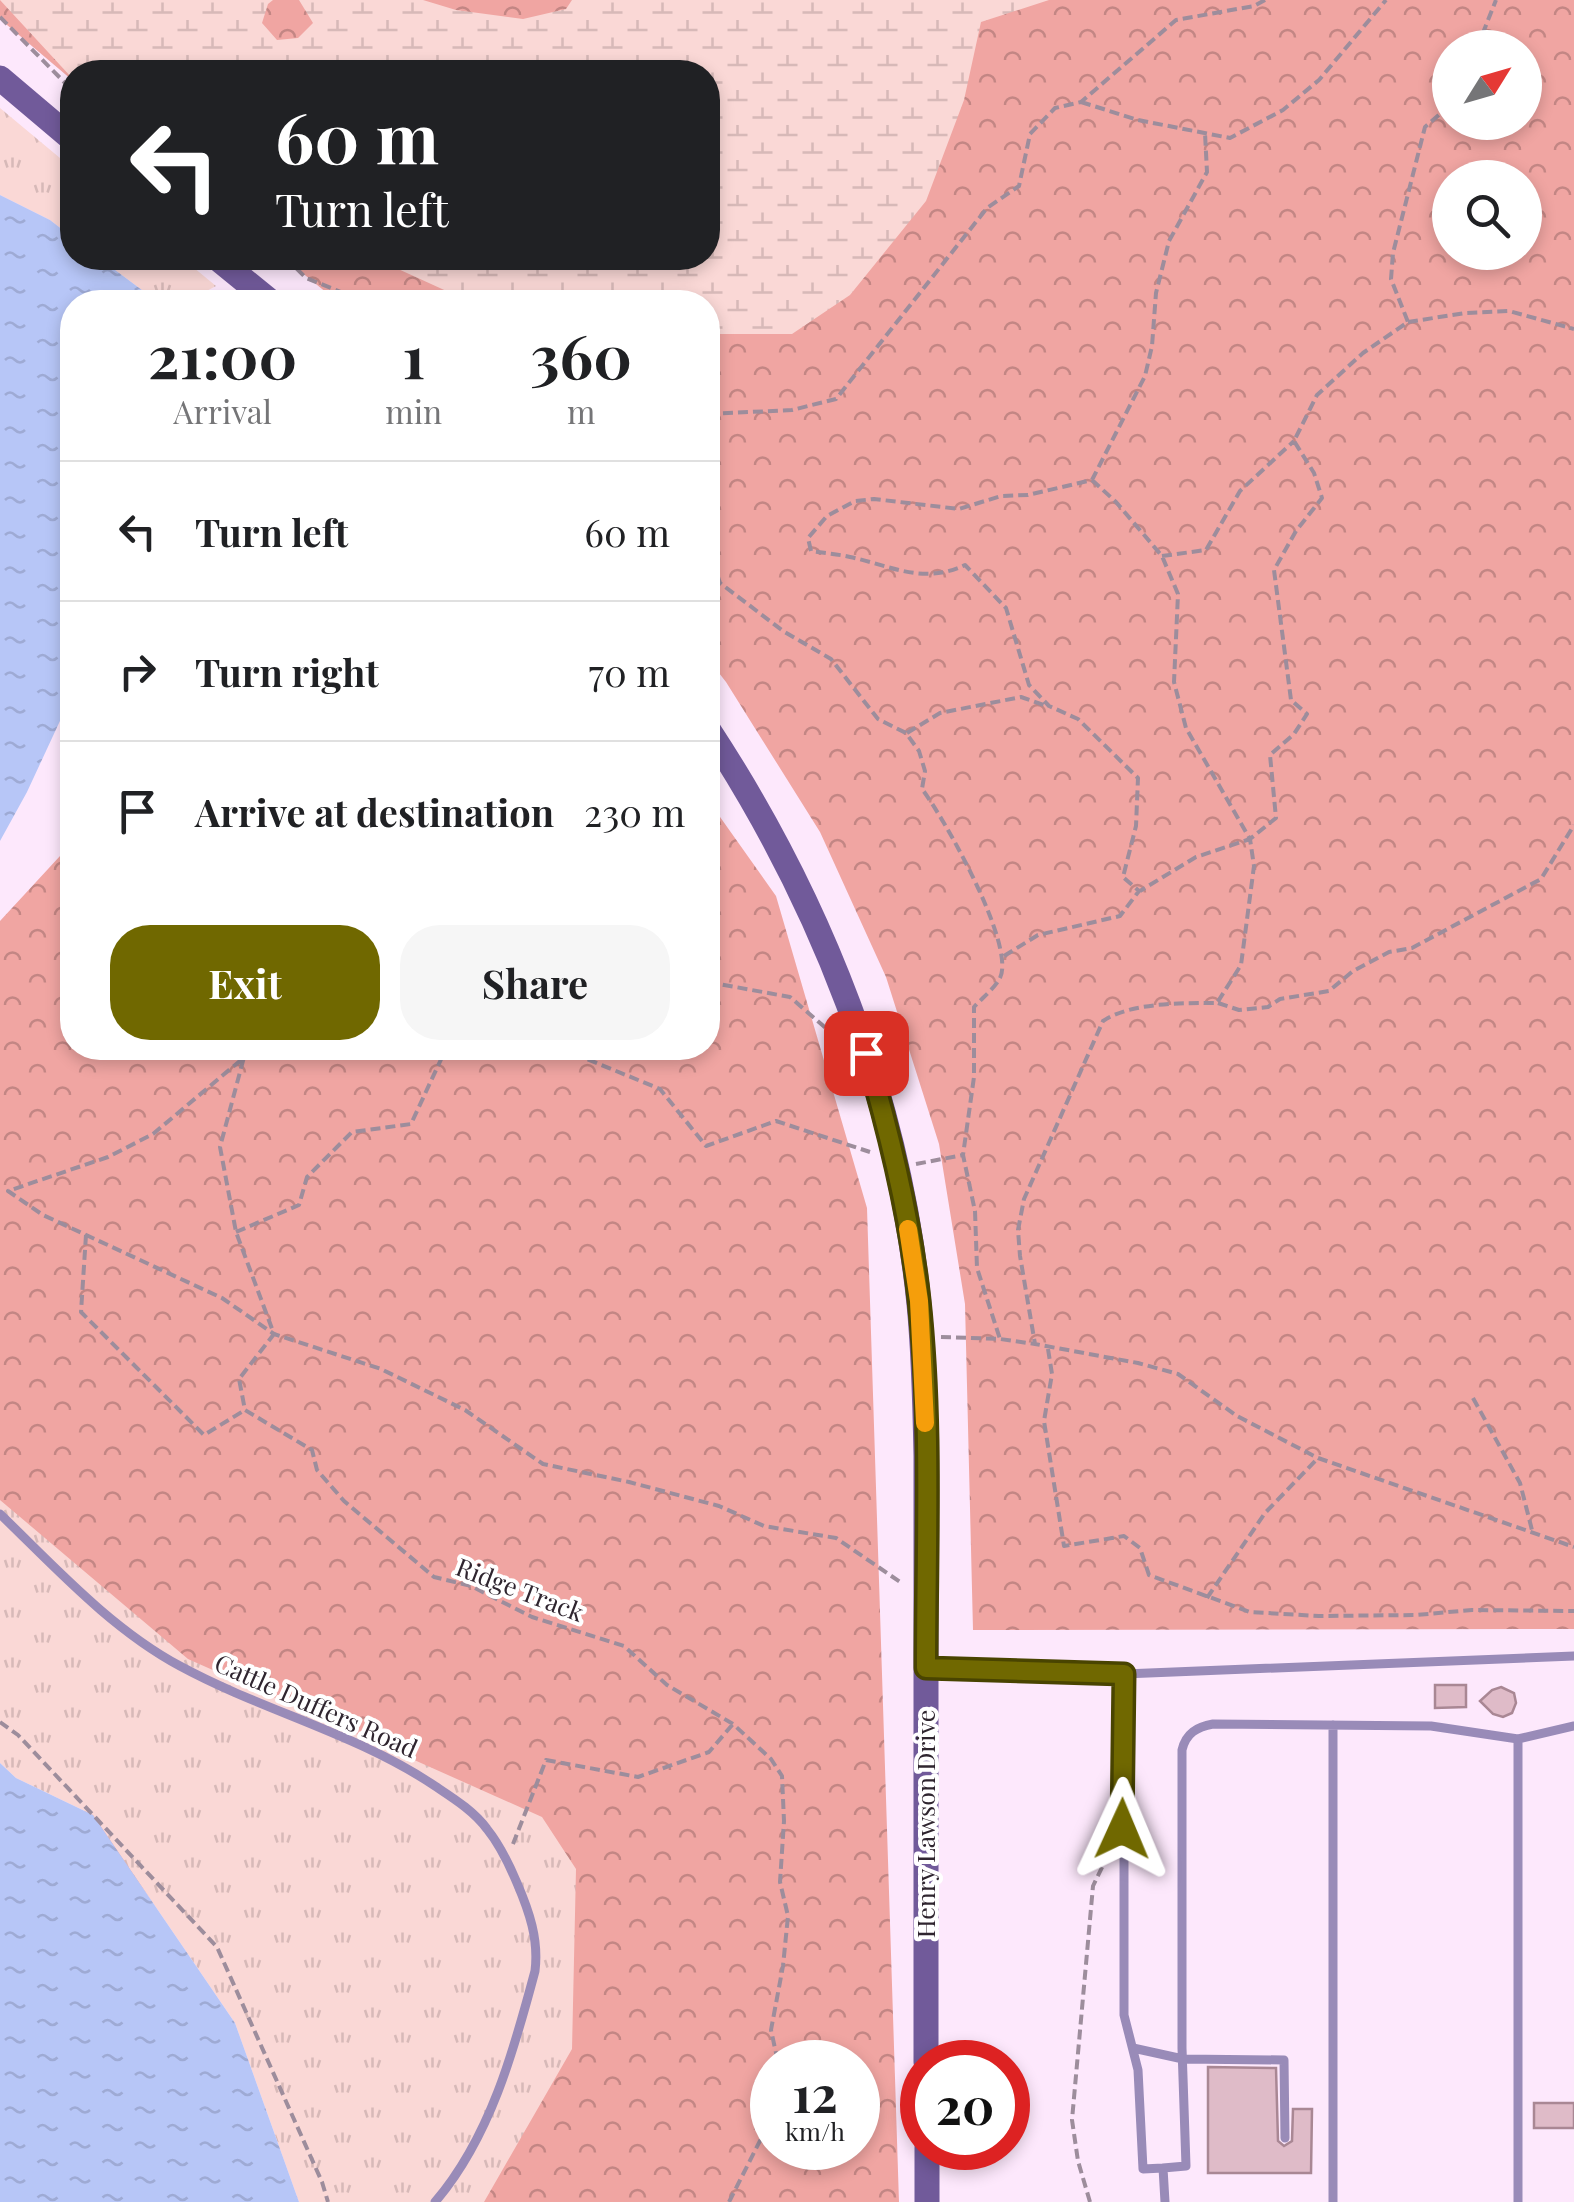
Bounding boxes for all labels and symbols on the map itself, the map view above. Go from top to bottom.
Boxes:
north arrow [1432,30,1542,140]
pin [824,1011,909,1096]
street label: Ridge Track [452,1549,589,1628]
street label: Cattle Duffers Road [210,1645,423,1764]
street label: Henry Lawson Drive [908,1710,941,1938]
position arrow [1070,1777,1174,1881]
speed limit sign: 20 [900,2040,1030,2170]

